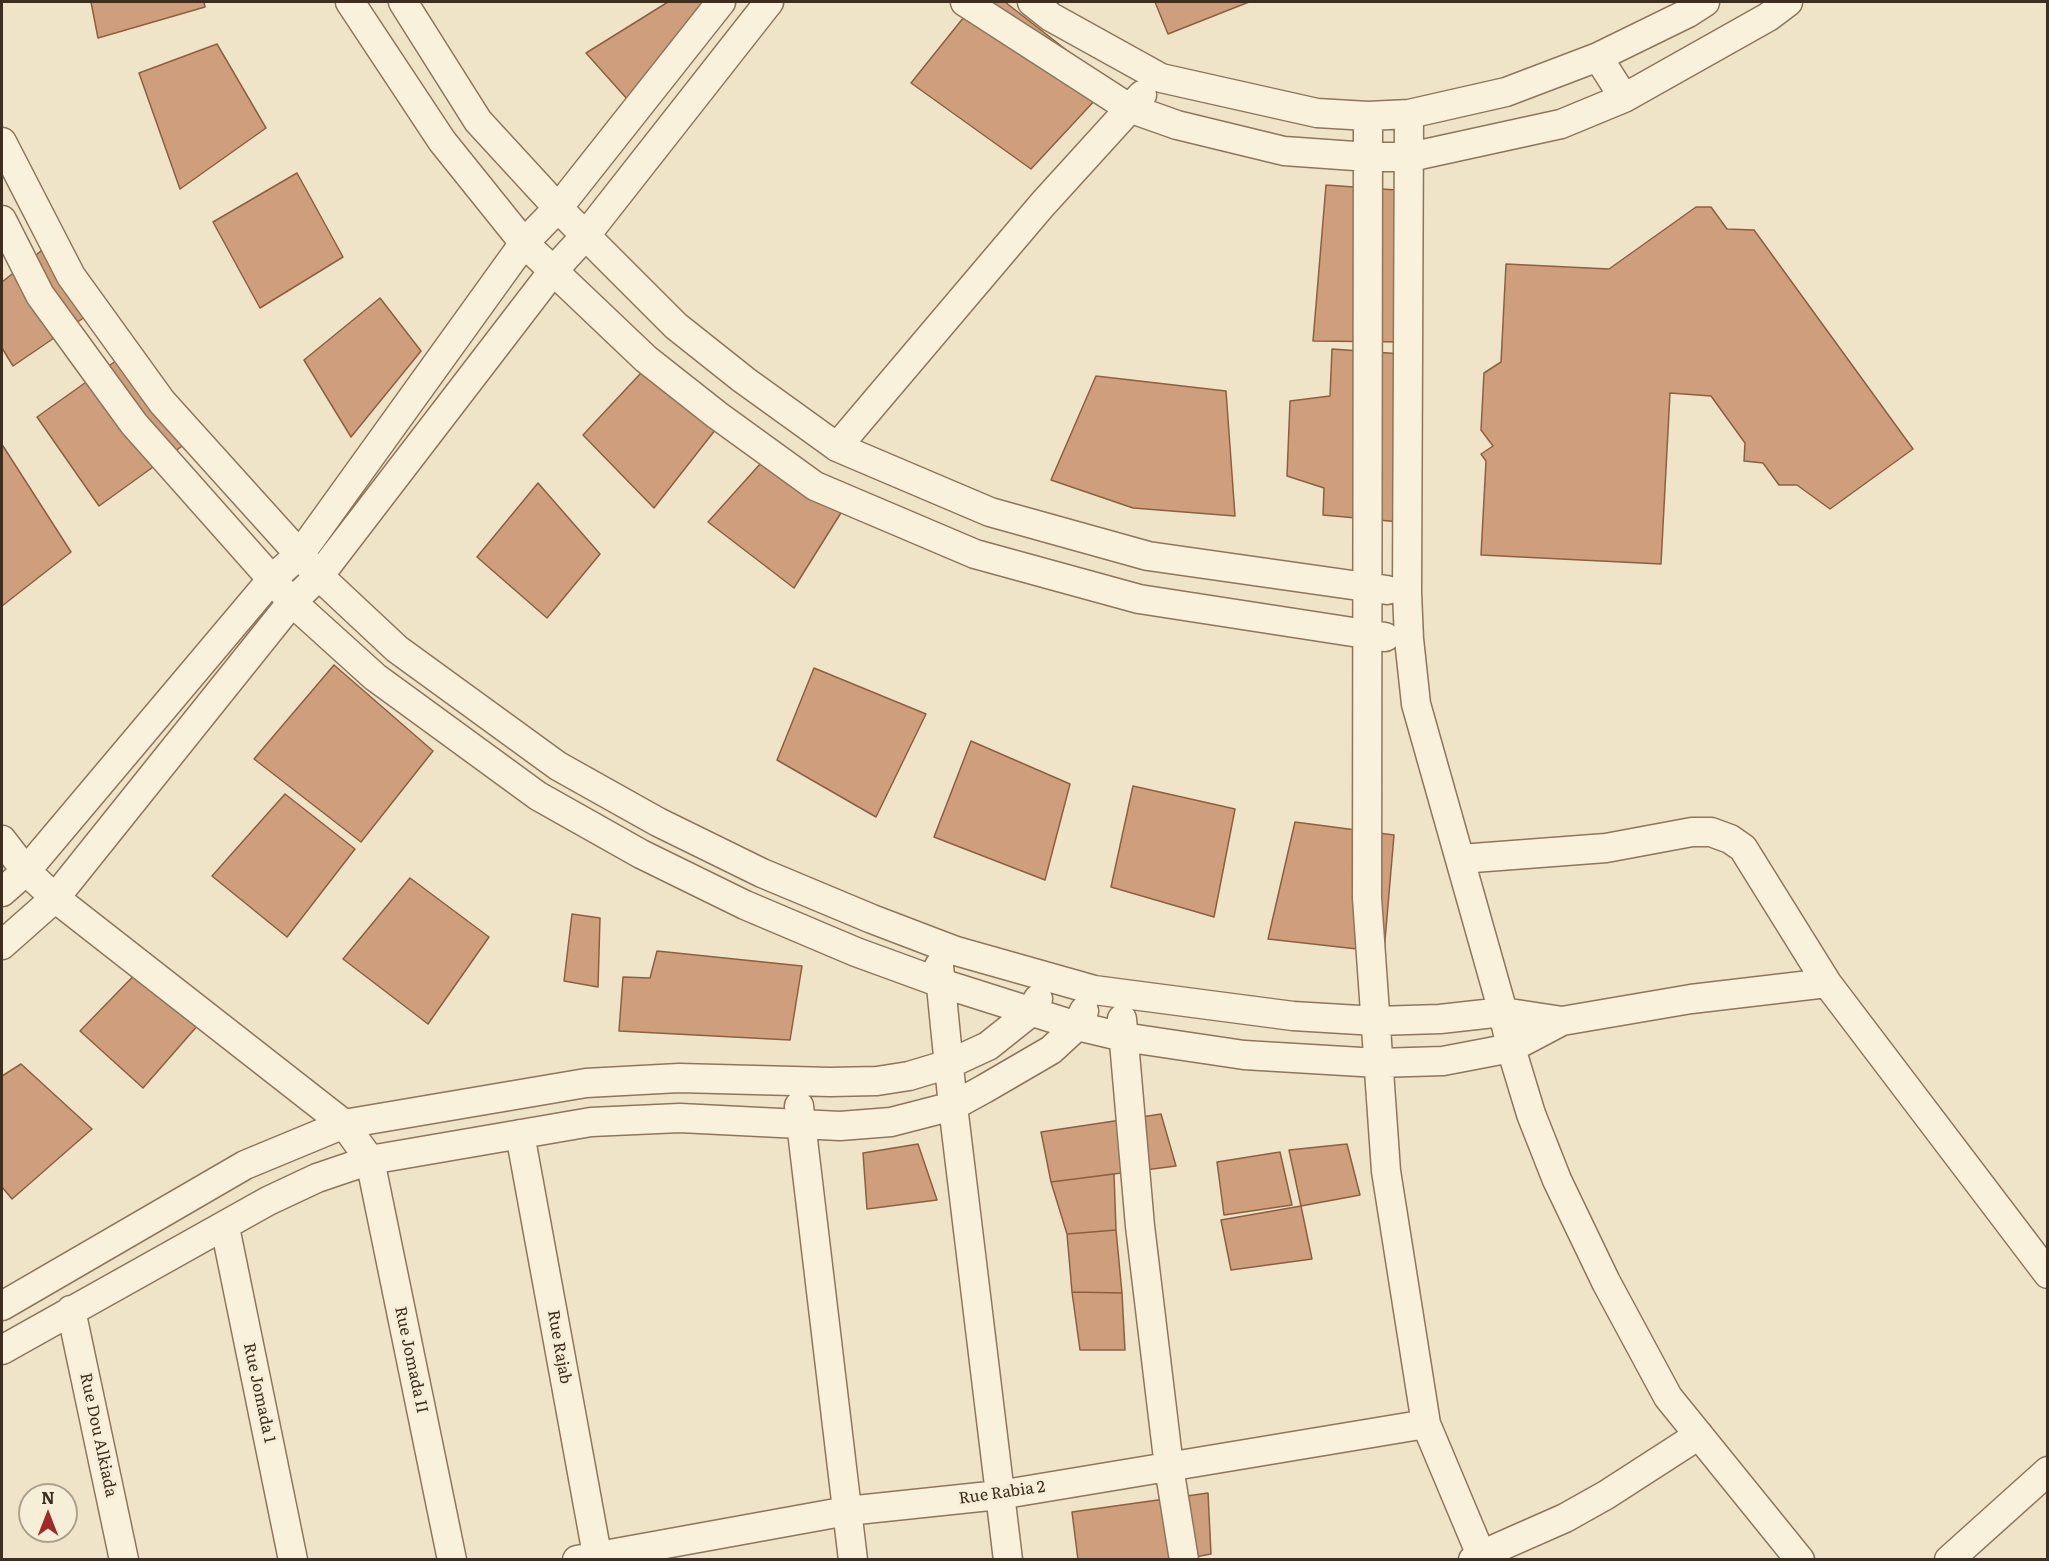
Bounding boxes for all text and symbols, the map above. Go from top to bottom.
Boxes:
street label: Rue Jomada II [390,1305,432,1415]
street label: Rue Rajab [543,1308,575,1386]
street label: Rue Jomada 1 [239,1341,279,1445]
street label: Rue Dou Alkiada [75,1371,121,1499]
street label: Rue Rabia 2 [958,1477,1046,1509]
north arrow [18,1483,78,1543]
text: N [41,1485,55,1509]

